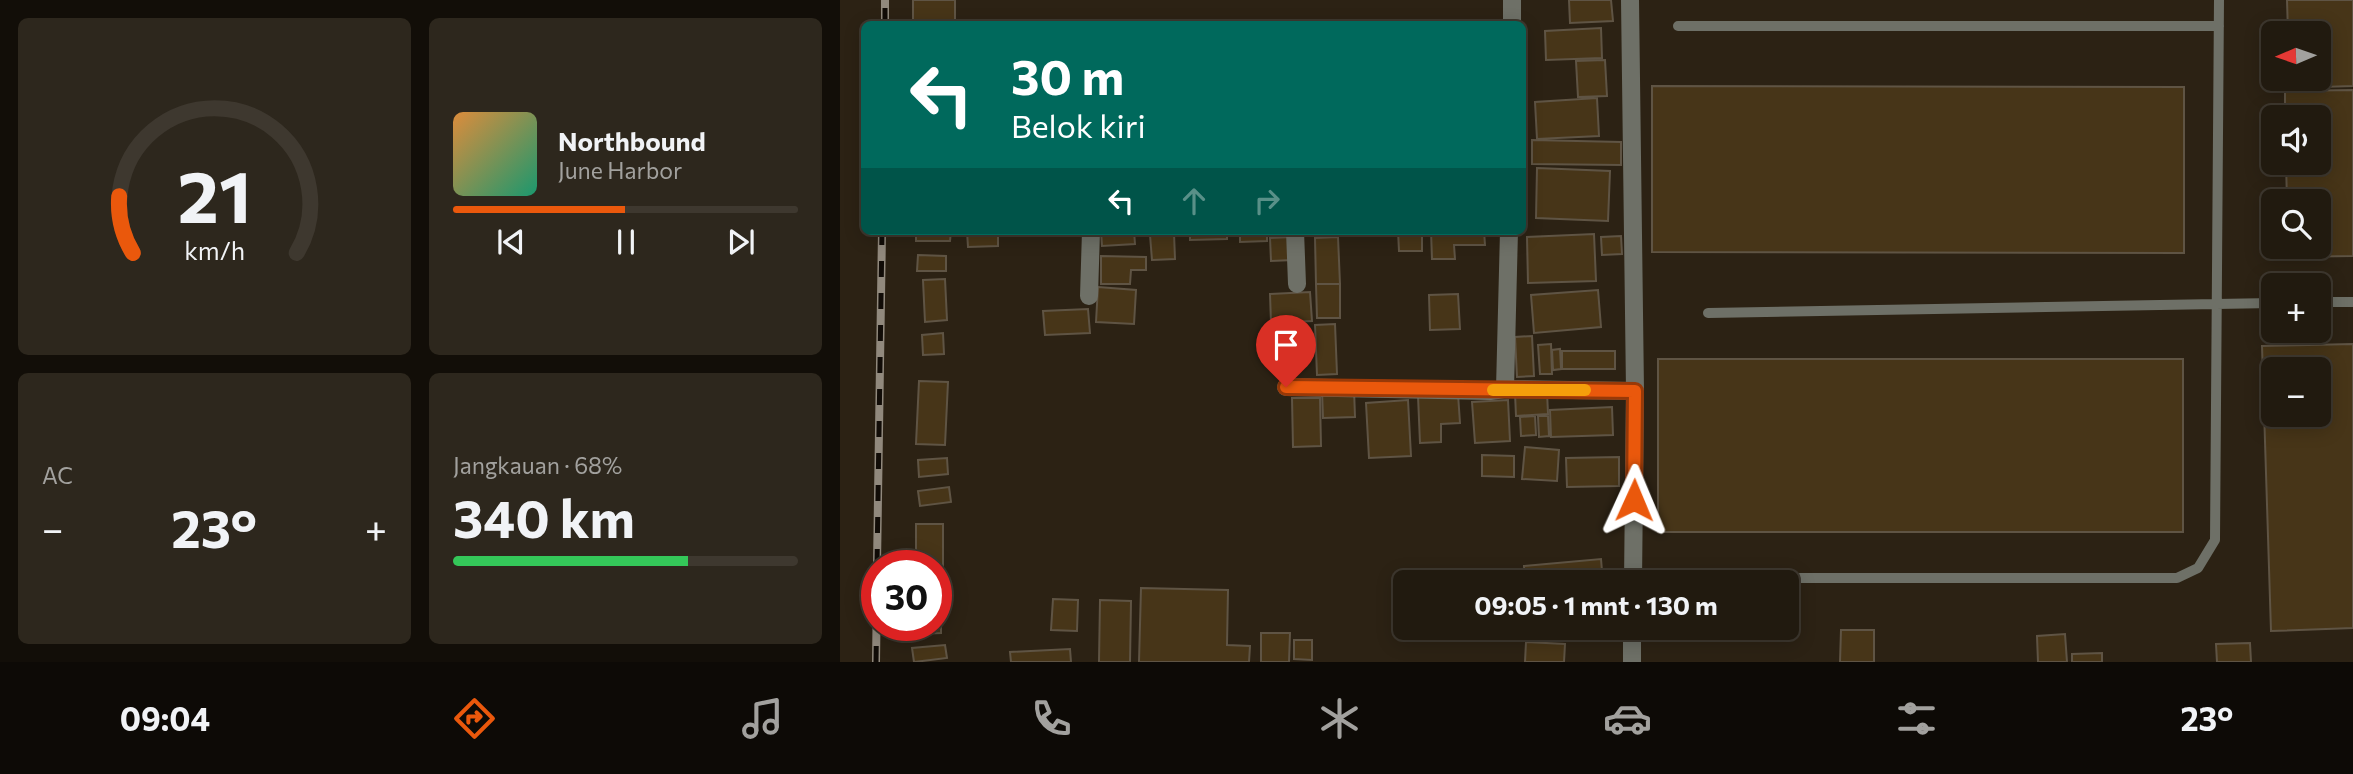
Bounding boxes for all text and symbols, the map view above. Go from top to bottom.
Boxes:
north arrow [2261,21,2331,91]
map controls [2261,21,2331,427]
text: 30 m [1011,45,1124,105]
icon: left [896,49,987,140]
text: Belok kiri [1011,105,1146,145]
button: sound [2261,105,2331,175]
text: Northbound [558,125,706,156]
text: 21 [177,149,252,238]
text: June Harbor [558,156,682,184]
icon: left [1102,182,1140,220]
icon: ahead [1175,182,1213,220]
icon: right [1248,182,1286,220]
button: search [2261,189,2331,259]
icon: previous [492,223,530,261]
icon: pause [607,223,645,261]
icon: next [722,223,760,261]
text: km/h [184,235,245,265]
button: + [2261,273,2331,343]
pin [1256,315,1316,387]
icon: arrive [1267,326,1305,364]
button: − [2261,357,2331,427]
text: Jangkauan · 68% [453,451,622,479]
text: AC [42,461,73,489]
position arrow [1597,463,1671,537]
text: 340 km [453,485,635,549]
text: 23° [171,495,257,559]
text: − [42,504,64,551]
text: + [365,504,387,551]
speed limit sign: 30 [861,550,952,641]
text: 09:05 · 1 mnt · 130 m [1474,589,1718,620]
icon: directions [450,694,499,743]
icon: music [738,694,787,743]
icon: phone [1027,694,1076,743]
icon: climate [1315,694,1364,743]
icon: car [1603,694,1652,743]
icon: filters [1892,694,1941,743]
text: 09:04 [120,698,210,738]
text: 23° [2180,698,2233,738]

